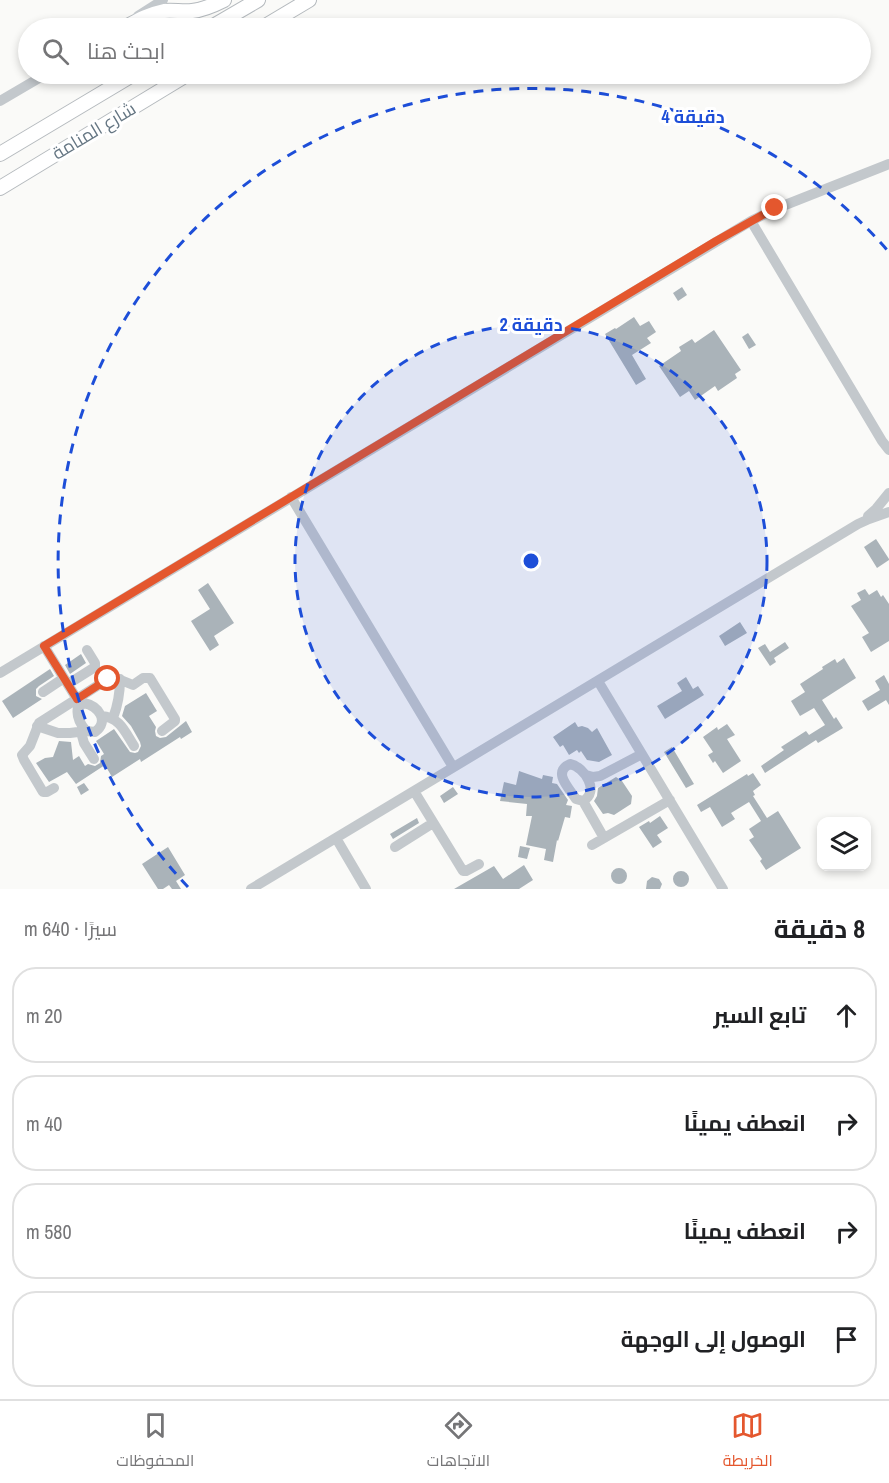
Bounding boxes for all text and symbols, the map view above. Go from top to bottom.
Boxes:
search box [18,18,871,84]
icon: search [39,35,72,68]
text: ابحث هنا [87,36,166,66]
street label: شارع المنامة [47,96,140,165]
text: 4 دقيقة [661,104,725,129]
route end [761,194,787,220]
text: 2 دقيقة [499,312,563,337]
centre of rings [521,551,541,571]
route start [94,665,120,691]
map controls [817,817,871,871]
button: layers [817,817,871,871]
text: 8 دقيقة [774,911,865,946]
text: سيرًا · 640 m [24,915,117,942]
icon: ahead [830,999,863,1032]
text: تابع السير [714,1000,806,1030]
text: 20 m [26,1002,62,1029]
icon: right [830,1107,863,1140]
text: انعطف يمينًا [684,1108,806,1138]
text: 40 m [26,1110,62,1137]
icon: right [830,1215,863,1248]
text: انعطف يمينًا [684,1216,806,1246]
text: 580 m [26,1218,72,1245]
icon: arrive [830,1323,863,1356]
text: الوصول إلى الوجهة [621,1324,806,1354]
tab: المحفوظات [116,1409,194,1475]
tab: الاتجاهات [427,1409,490,1475]
tab: الخريطة [723,1409,773,1475]

